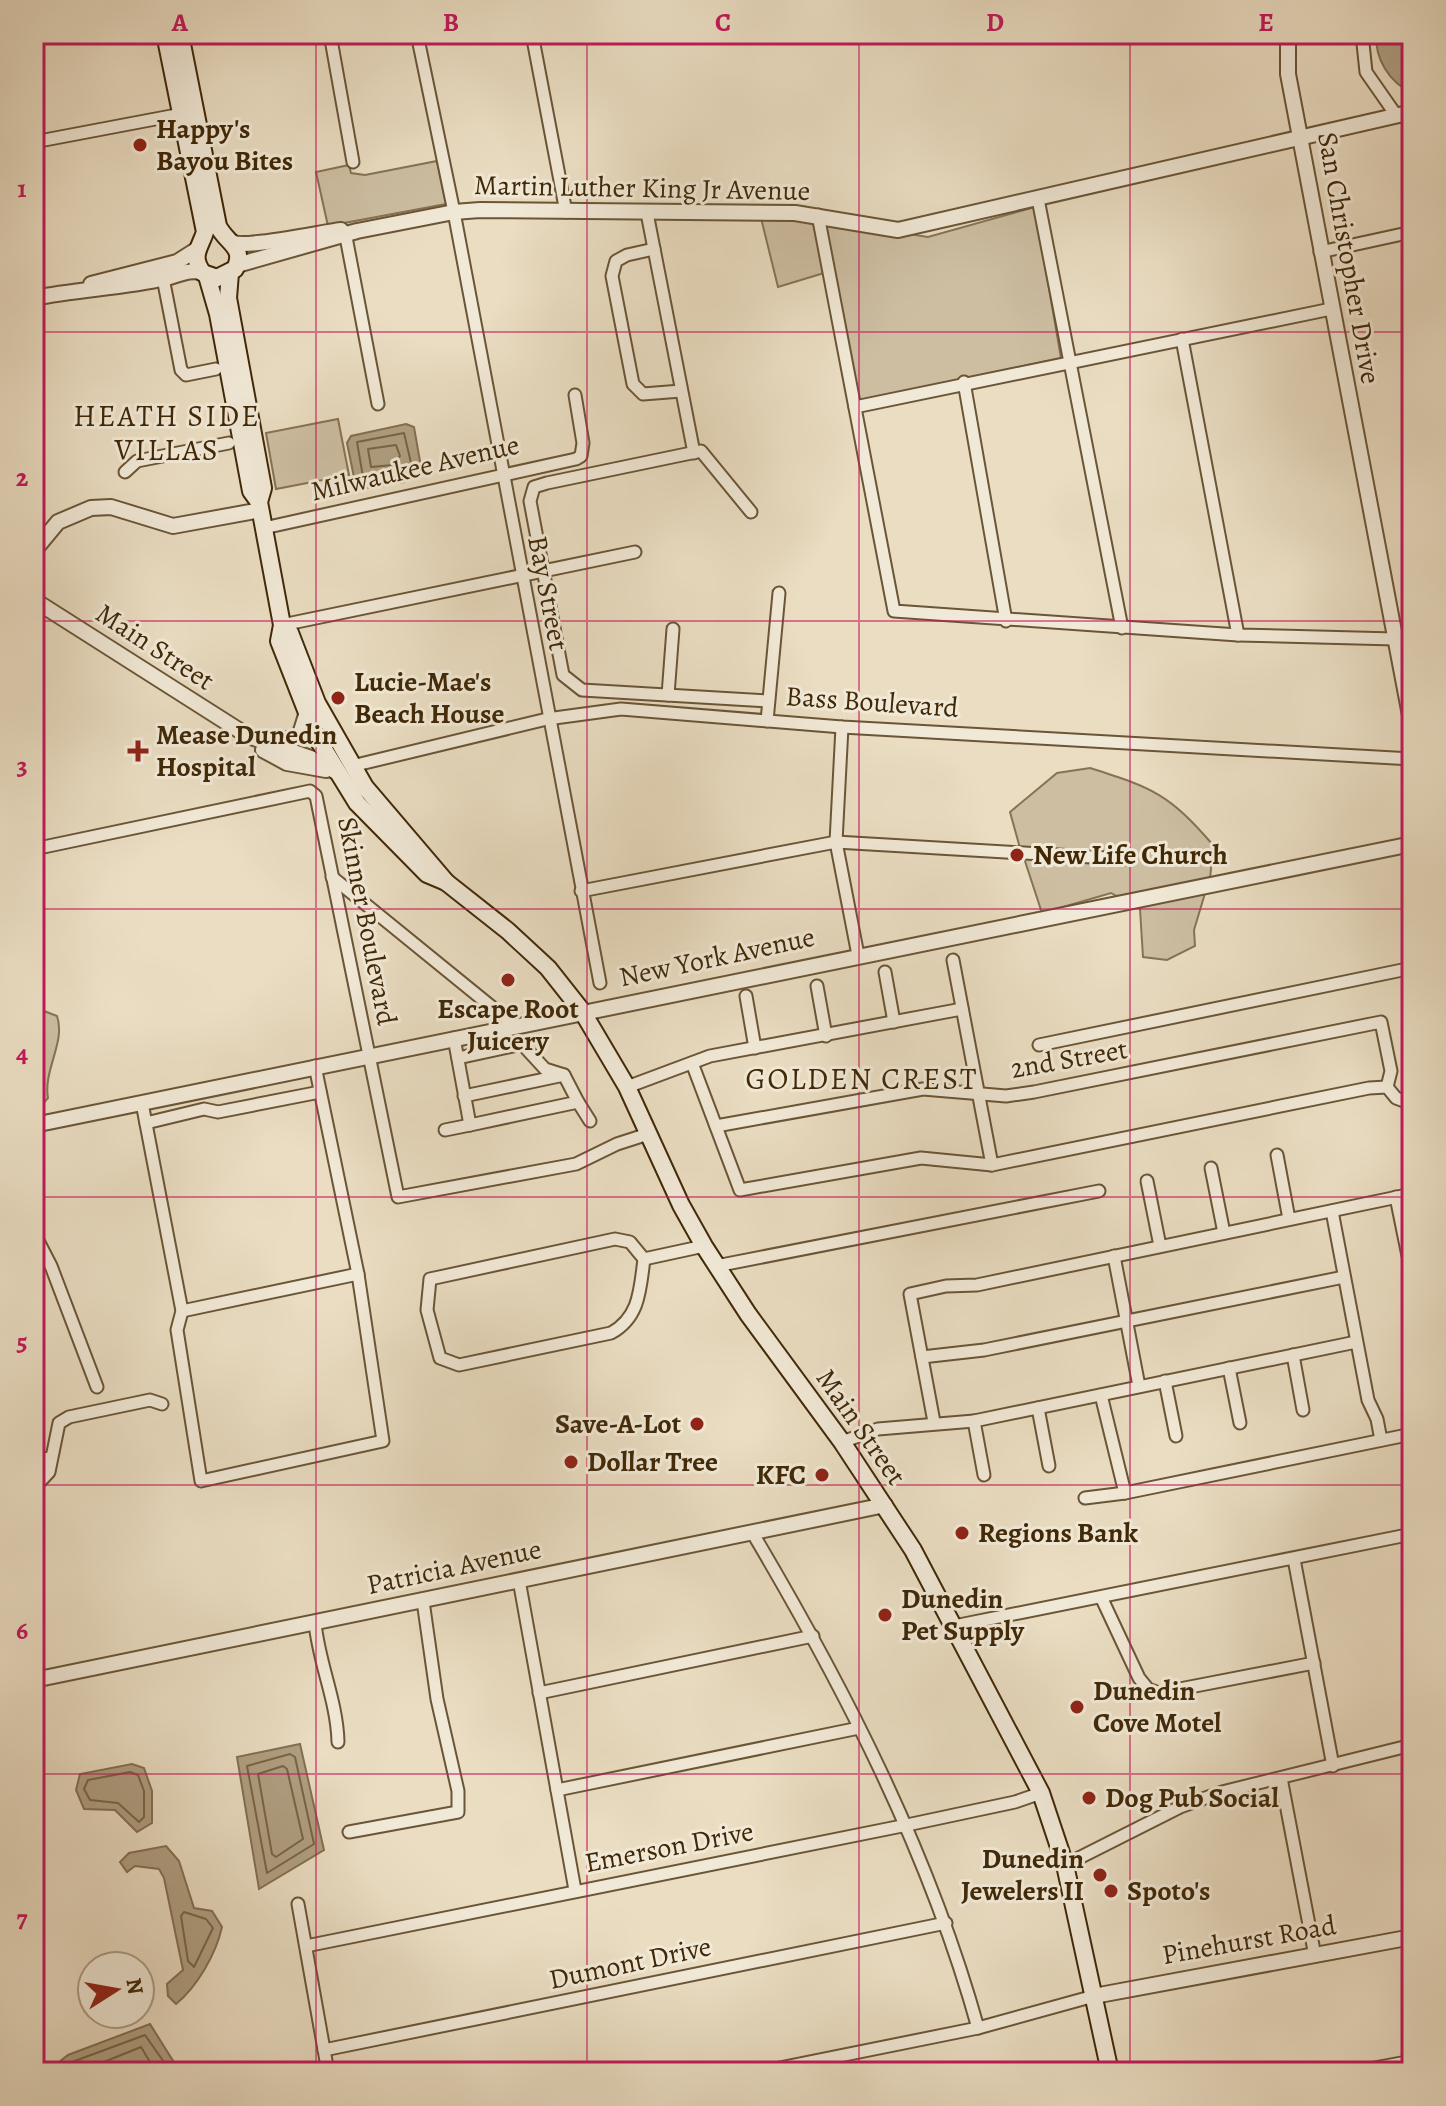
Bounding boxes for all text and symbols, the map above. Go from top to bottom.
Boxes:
text: A [171,5,189,40]
text: B [443,5,459,40]
text: C [715,5,731,40]
text: D [986,5,1004,40]
text: E [1258,5,1274,40]
place label: Happy's Bayou Bites [156,110,293,180]
street label: San Christopher Drive [1308,129,1390,387]
marker: Happy's Bayou Bites [131,136,149,154]
street label: Martin Luther King Jr Avenue [474,166,810,210]
text: 1 [17,171,27,206]
district label: HEATH SIDE VILLAS [73,396,261,470]
street label: Milwaukee Avenue [307,426,523,510]
text: 2 [16,460,29,495]
street label: Bay Street [518,532,578,654]
street label: Main Street [88,595,222,699]
place label: Lucie-Mae's Beach House [354,663,504,733]
street label: Bass Boulevard [784,677,961,727]
marker: Lucie-Mae's Beach House [329,689,347,707]
place label: Mease Dunedin Hospital [156,716,337,786]
marker: Mease Dunedin Hospital [127,740,149,762]
text: 3 [16,748,28,783]
street label: Skinner Boulevard [328,814,406,1029]
place label: New Life Church [1033,836,1228,874]
marker: New Life Church [1008,846,1026,864]
street label: New York Avenue [616,918,818,996]
marker: Escape Root Juicery [499,971,517,989]
place label: Escape Root Juicery [437,990,579,1060]
street label: 2nd Street [1008,1030,1130,1088]
text: 4 [16,1036,28,1071]
district label: GOLDEN CREST [746,1059,978,1099]
text: 5 [16,1324,28,1359]
street label: Main Street [807,1361,915,1493]
place label: Save-A-Lot [555,1405,681,1443]
marker: Save-A-Lot [688,1415,706,1433]
place label: Dollar Tree [587,1443,718,1481]
marker: Dollar Tree [562,1453,580,1471]
place label: KFC [756,1456,806,1494]
marker: KFC [813,1466,831,1484]
place label: Regions Bank [978,1514,1139,1552]
marker: Regions Bank [953,1524,971,1542]
street label: Patricia Avenue [363,1530,545,1604]
place label: Dunedin Pet Supply [901,1580,1025,1650]
marker: Dunedin Pet Supply [876,1606,894,1624]
text: 6 [16,1613,28,1648]
place label: Dunedin Cove Motel [1093,1672,1222,1742]
marker: Dunedin Cove Motel [1068,1698,1086,1716]
place label: Dog Pub Social [1105,1779,1279,1817]
marker: Dog Pub Social [1080,1789,1098,1807]
street label: Emerson Drive [581,1812,757,1882]
place label: Dunedin Jewelers II [961,1840,1084,1910]
marker: Dunedin Jewelers II [1091,1866,1109,1884]
place label: Spoto's [1127,1872,1211,1910]
marker: Spoto's [1102,1882,1120,1900]
text: 7 [16,1901,28,1936]
street label: Pinehurst Road [1159,1906,1340,1974]
street label: Dumont Drive [545,1927,715,1999]
north arrow [76,1950,156,2030]
text: N [118,1976,151,1997]

